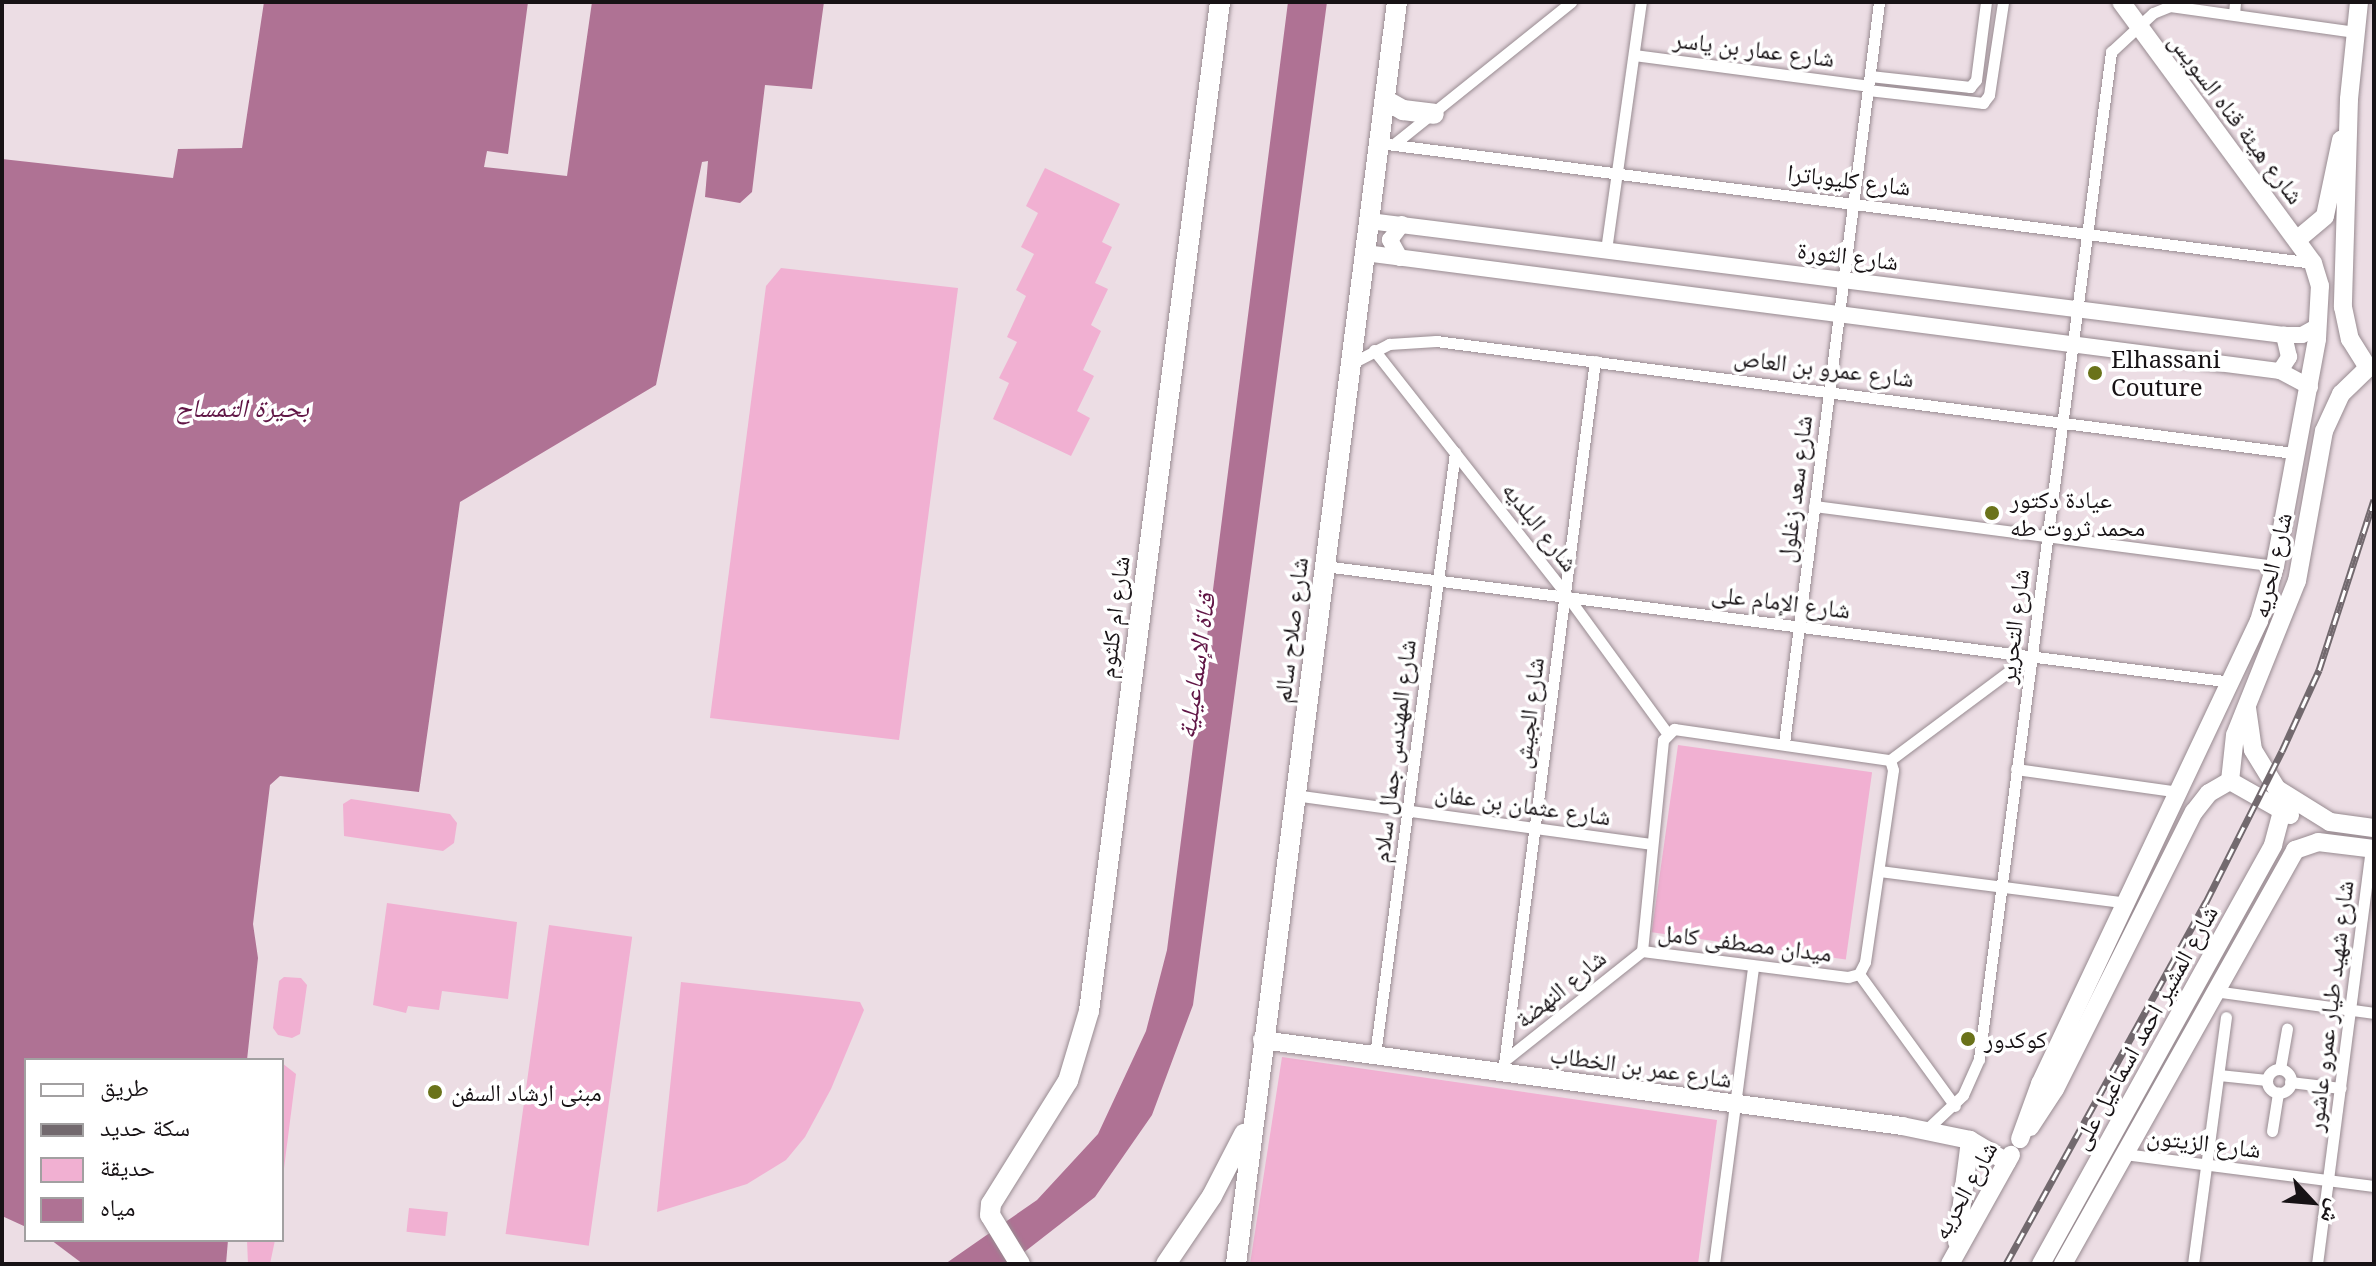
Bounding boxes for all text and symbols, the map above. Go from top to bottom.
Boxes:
street label: شارع عمار بن ياسر [1672,24,1836,72]
street label: شارع هيئة قناه السويس [2163,27,2311,209]
street label: شارع كليوباترا [1786,157,1912,201]
street label: شارع الثورة [1796,235,1900,275]
street label: شارع عمرو بن العاص [1732,342,1916,392]
place label: Elhassani Couture [2111,345,2220,401]
marker: Elhassani Couture [2086,364,2104,382]
water label: بحيرة التمساح [175,392,309,424]
street label: شارع سعد زغلول [1771,414,1817,564]
street label: شارع البلديه [1497,475,1585,577]
place label: عيادة دكتور محمد ثروت طه [2010,485,2145,541]
marker: عيادة دكتور محمد ثروت طه [1981,502,2003,524]
street label: شارع الحريه [2245,509,2297,621]
street label: شارع ام كلثوم [1091,554,1135,680]
street label: شارع صلاح سالم [1267,556,1313,704]
street label: شارع التحرير [1992,567,2034,685]
street label: شارع الإمام على [1710,578,1852,624]
water label: قناة الإسماعيلية [1170,591,1222,741]
street label: شارع المهندس جمال سلام [1365,638,1421,864]
street label: شارع الجيش [1507,656,1549,770]
street label: شارع عثمان بن عفان [1433,777,1613,831]
street label: شارع شهيد طيار عمرو عاشور [2299,879,2359,1133]
street label: شارع المشير احمد اسماعيل على [2065,900,2223,1154]
street label: ميدان مصطفى كامل [1656,917,1834,967]
street label: شارع النهضة [1509,943,1611,1033]
place label: كوكدور [1984,1025,2047,1053]
marker: كوكدور [1959,1030,1977,1048]
street label: شارع عمر بن الخطاب [1548,1039,1734,1093]
legend [24,1058,284,1242]
text: طريق [100,1070,149,1103]
place label: مبنى ارشاد السفن [451,1078,602,1106]
marker: مبنى ارشاد السفن [426,1083,444,1101]
text: سكة حديد [100,1110,190,1143]
street label: شارع الزيتون [2145,1121,2263,1163]
street label: شارع الحريه [1925,1136,2003,1244]
text: حديقة [100,1150,155,1183]
north arrow [2272,1162,2352,1242]
text: مياه [100,1190,135,1223]
text: ش [2315,1195,2352,1230]

